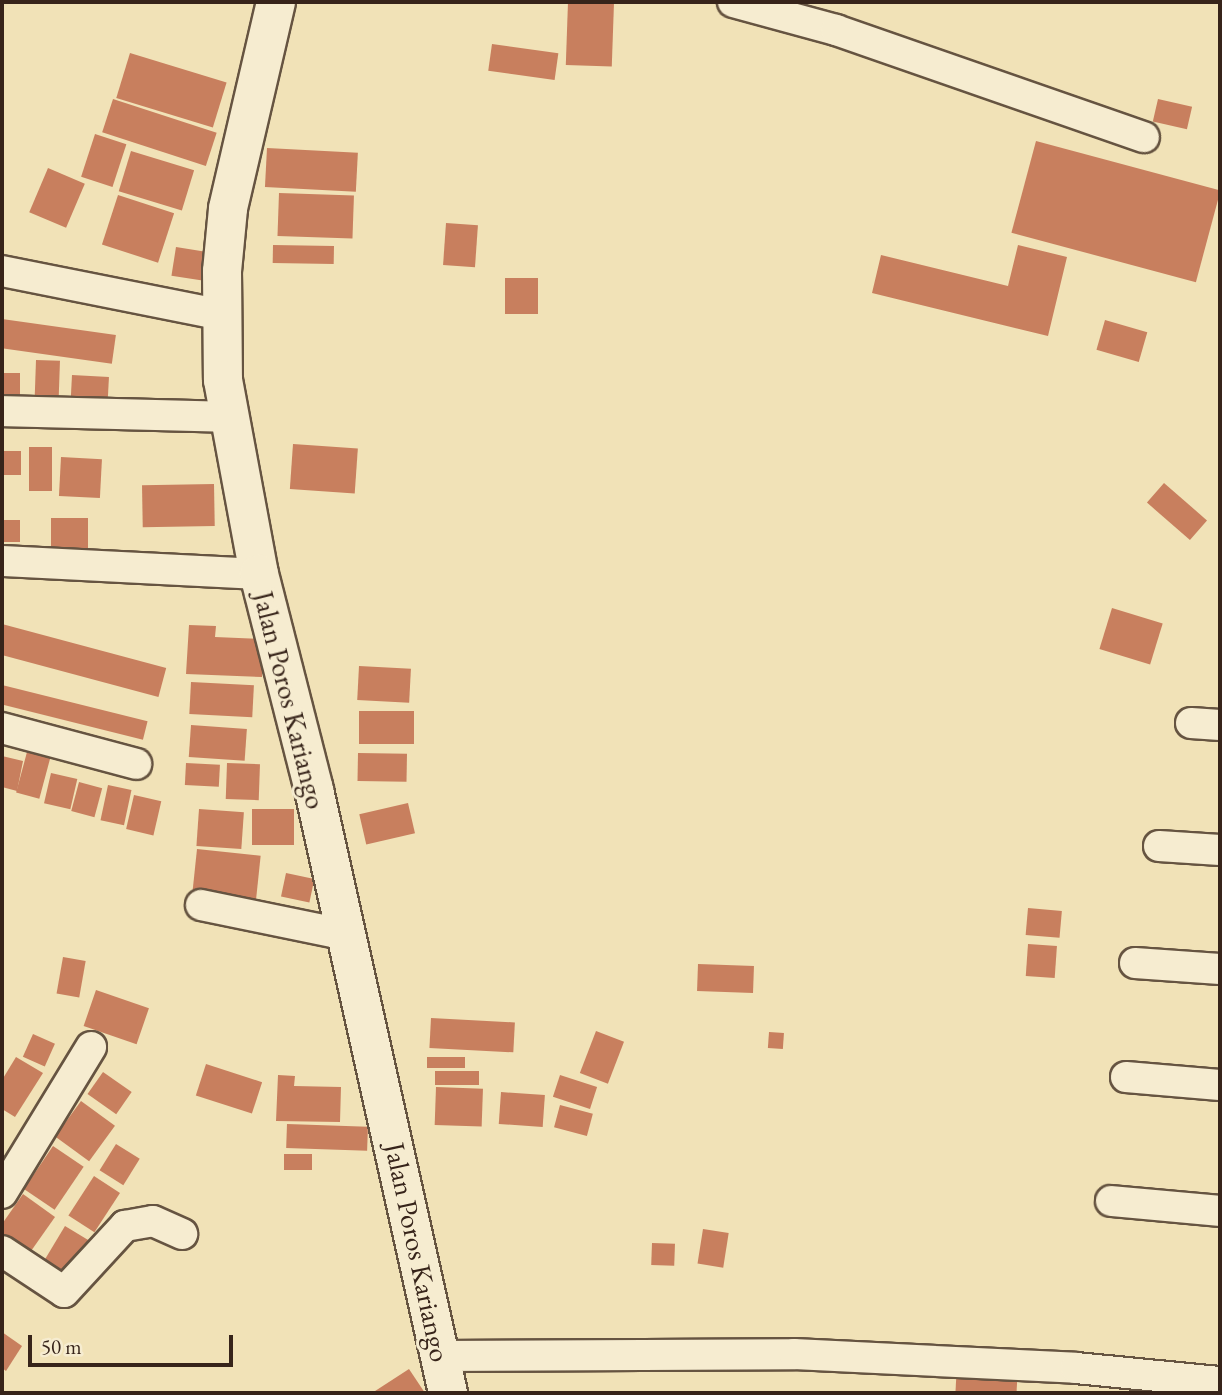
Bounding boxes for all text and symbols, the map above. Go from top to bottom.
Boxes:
street label: Jalan Poros Kariango [247,588,333,812]
street label: Jalan Poros Kariango [378,1139,458,1365]
scale bar [32,1322,236,1366]
text: 50 m [41,1333,82,1360]

